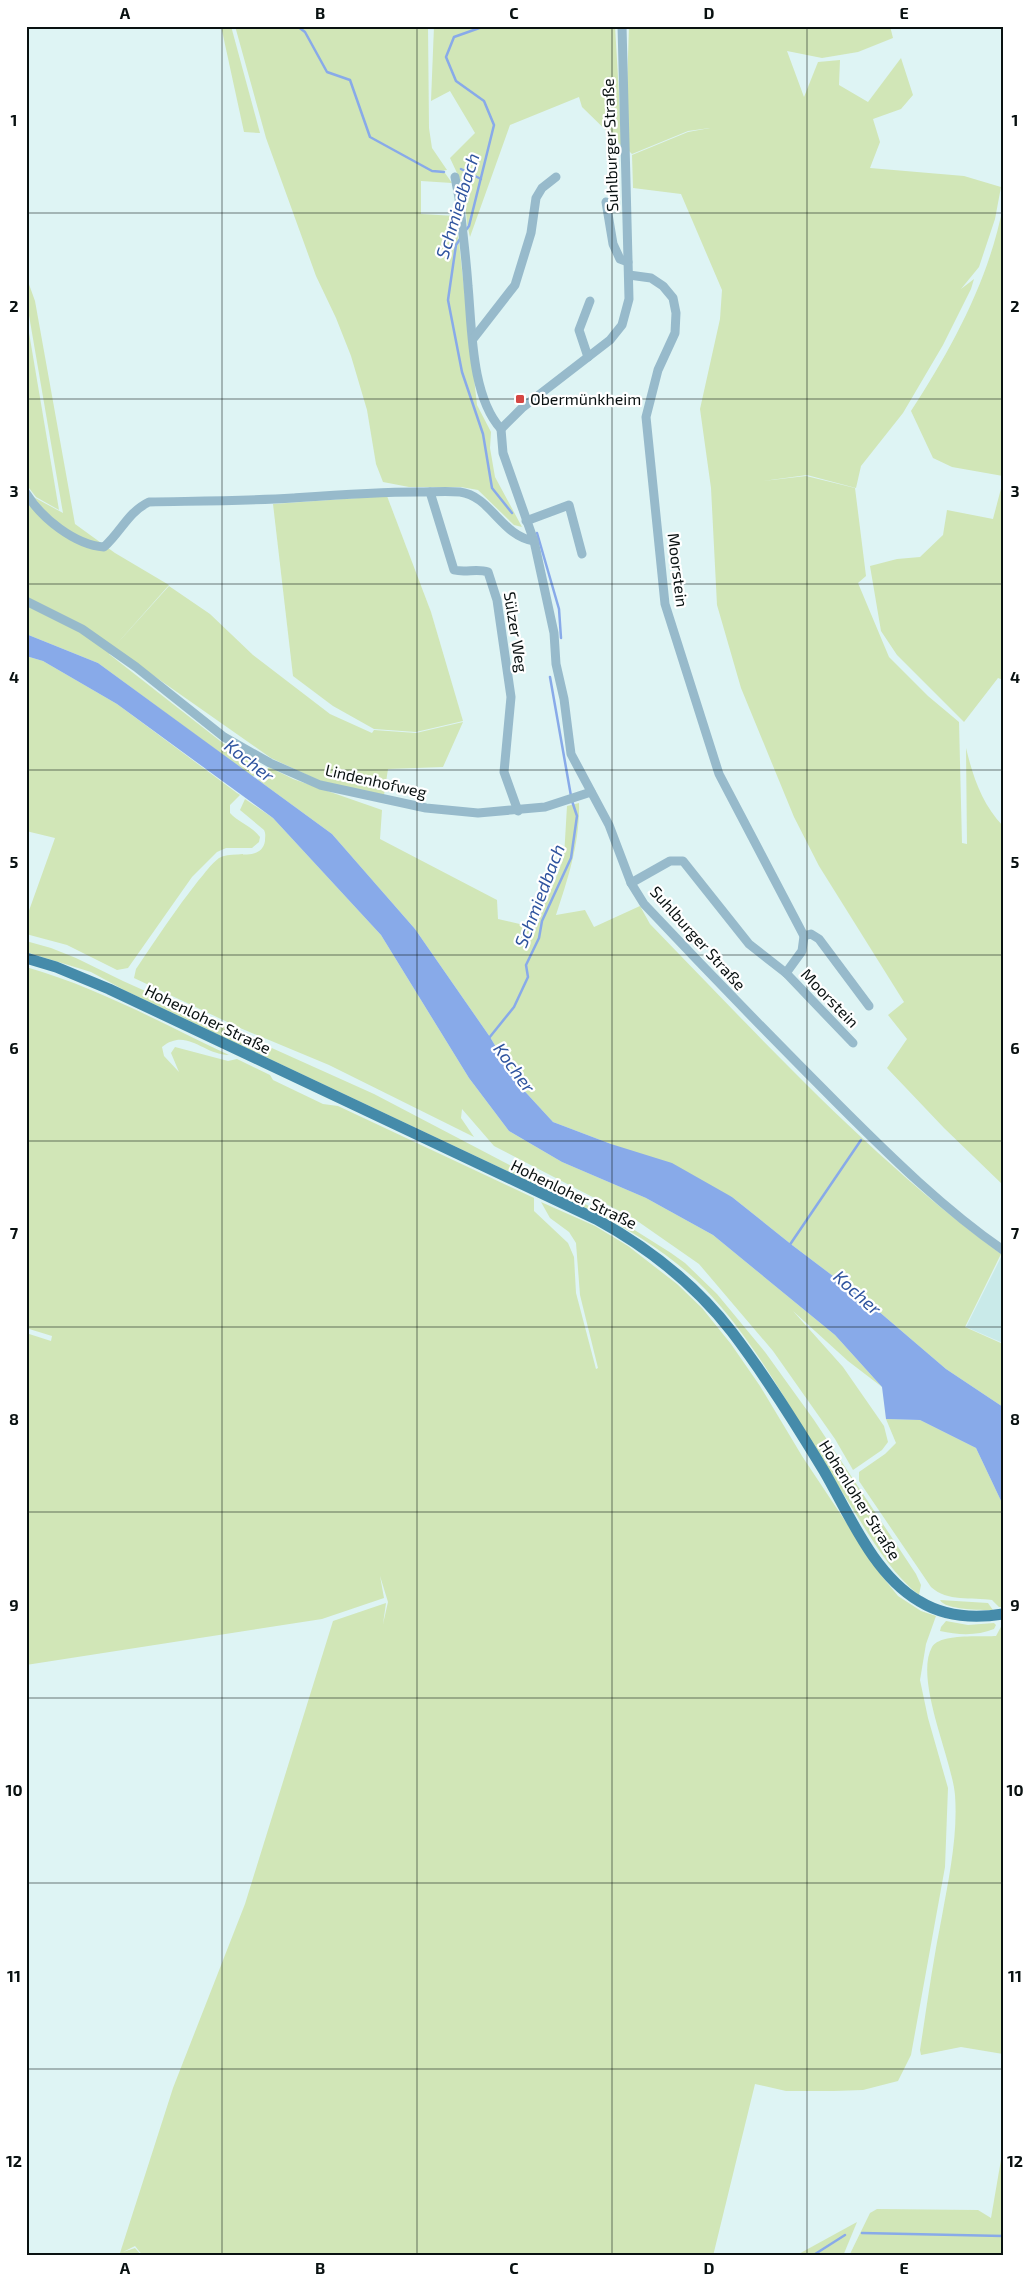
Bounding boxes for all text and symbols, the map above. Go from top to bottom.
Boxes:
text: A [120,3,131,22]
text: B [315,3,325,22]
text: C [509,3,519,22]
text: D [704,3,715,22]
text: E [899,3,909,22]
street label: Suhlburger Straße [598,78,621,212]
text: 1 [11,110,17,129]
text: 1 [1012,110,1018,129]
water label: Schmiedbach [431,150,484,261]
text: 2 [9,296,19,315]
text: 2 [1010,296,1020,315]
place label: Obermünkheim [530,389,641,408]
marker: Obermünkheim [514,393,526,405]
text: 3 [9,481,19,500]
text: 3 [1010,481,1020,500]
street label: Moorstein [665,532,692,608]
street label: Sülzer Weg [501,590,532,674]
text: 4 [9,667,19,686]
text: 4 [1010,667,1020,686]
water label: Kocher [221,734,279,787]
street label: Lindenhofweg [323,760,429,801]
water label: Schmiedbach [509,841,569,950]
text: 5 [10,852,19,871]
text: 5 [1011,852,1020,871]
street label: Suhlburger Straße [647,882,750,994]
street label: Moorstein [798,964,863,1031]
street label: Hohenloher Straße [142,980,274,1057]
text: 6 [9,1038,19,1057]
water label: Kocher [489,1038,541,1097]
text: 6 [1010,1038,1020,1057]
street label: Hohenloher Straße [508,1155,640,1232]
text: 7 [10,1223,19,1242]
text: 7 [1011,1223,1020,1242]
water label: Kocher [829,1265,887,1320]
text: 8 [9,1409,19,1428]
text: 8 [1010,1409,1020,1428]
street label: Hohenloher Straße [816,1436,905,1563]
text: 9 [9,1595,19,1614]
text: 9 [1010,1595,1020,1614]
text: 10 [5,1780,23,1799]
text: 10 [1006,1780,1024,1799]
text: 11 [7,1966,21,1985]
text: 11 [1008,1966,1022,1985]
text: 12 [6,2151,22,2170]
text: 12 [1007,2151,1023,2170]
text: A [120,2258,131,2277]
text: B [315,2258,325,2277]
text: C [509,2258,519,2277]
text: D [704,2258,715,2277]
text: E [899,2258,909,2277]

